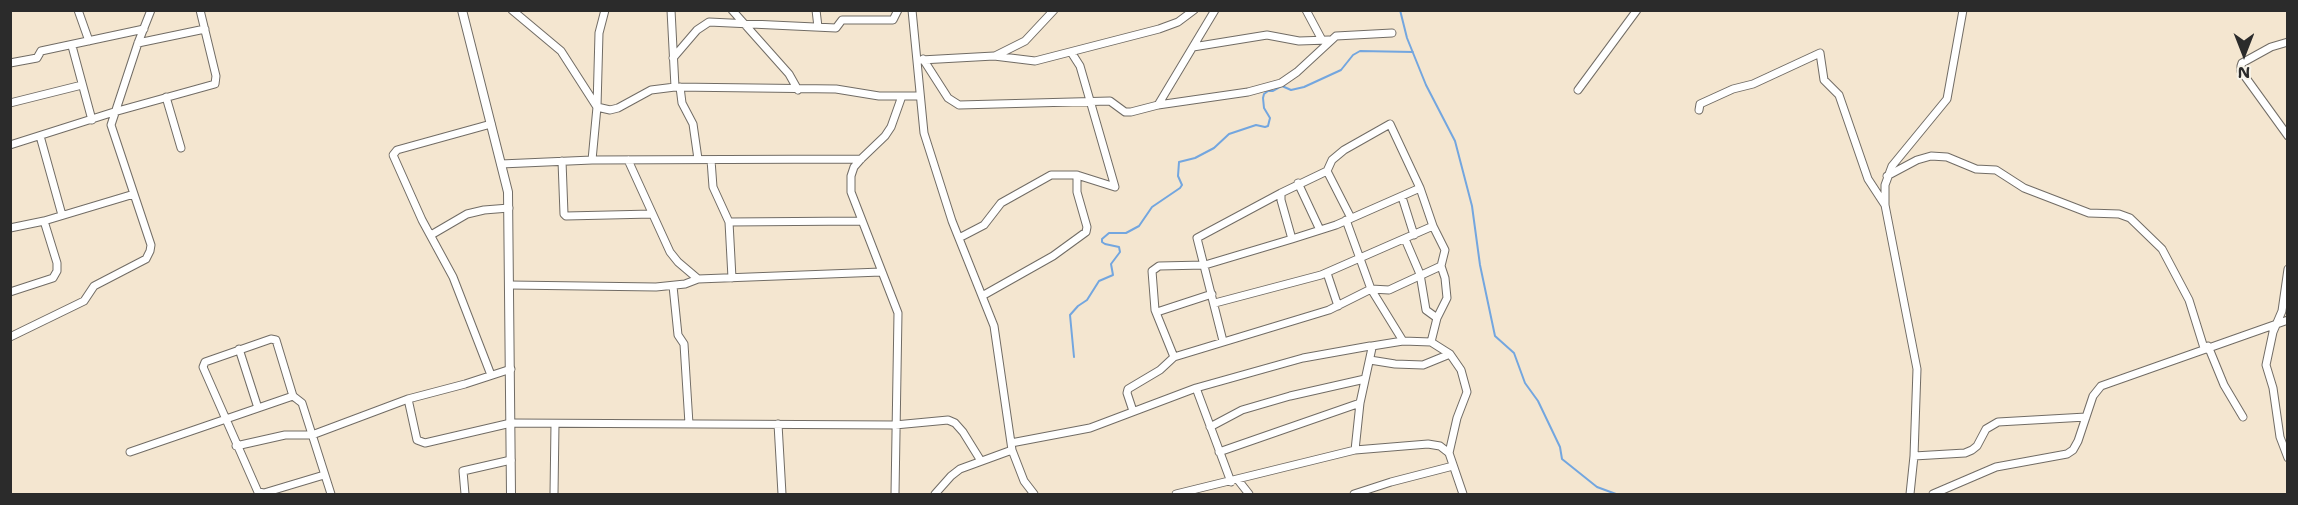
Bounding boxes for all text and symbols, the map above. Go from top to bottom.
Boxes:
north arrow [2214,24,2274,84]
text: N [2238,62,2250,83]

